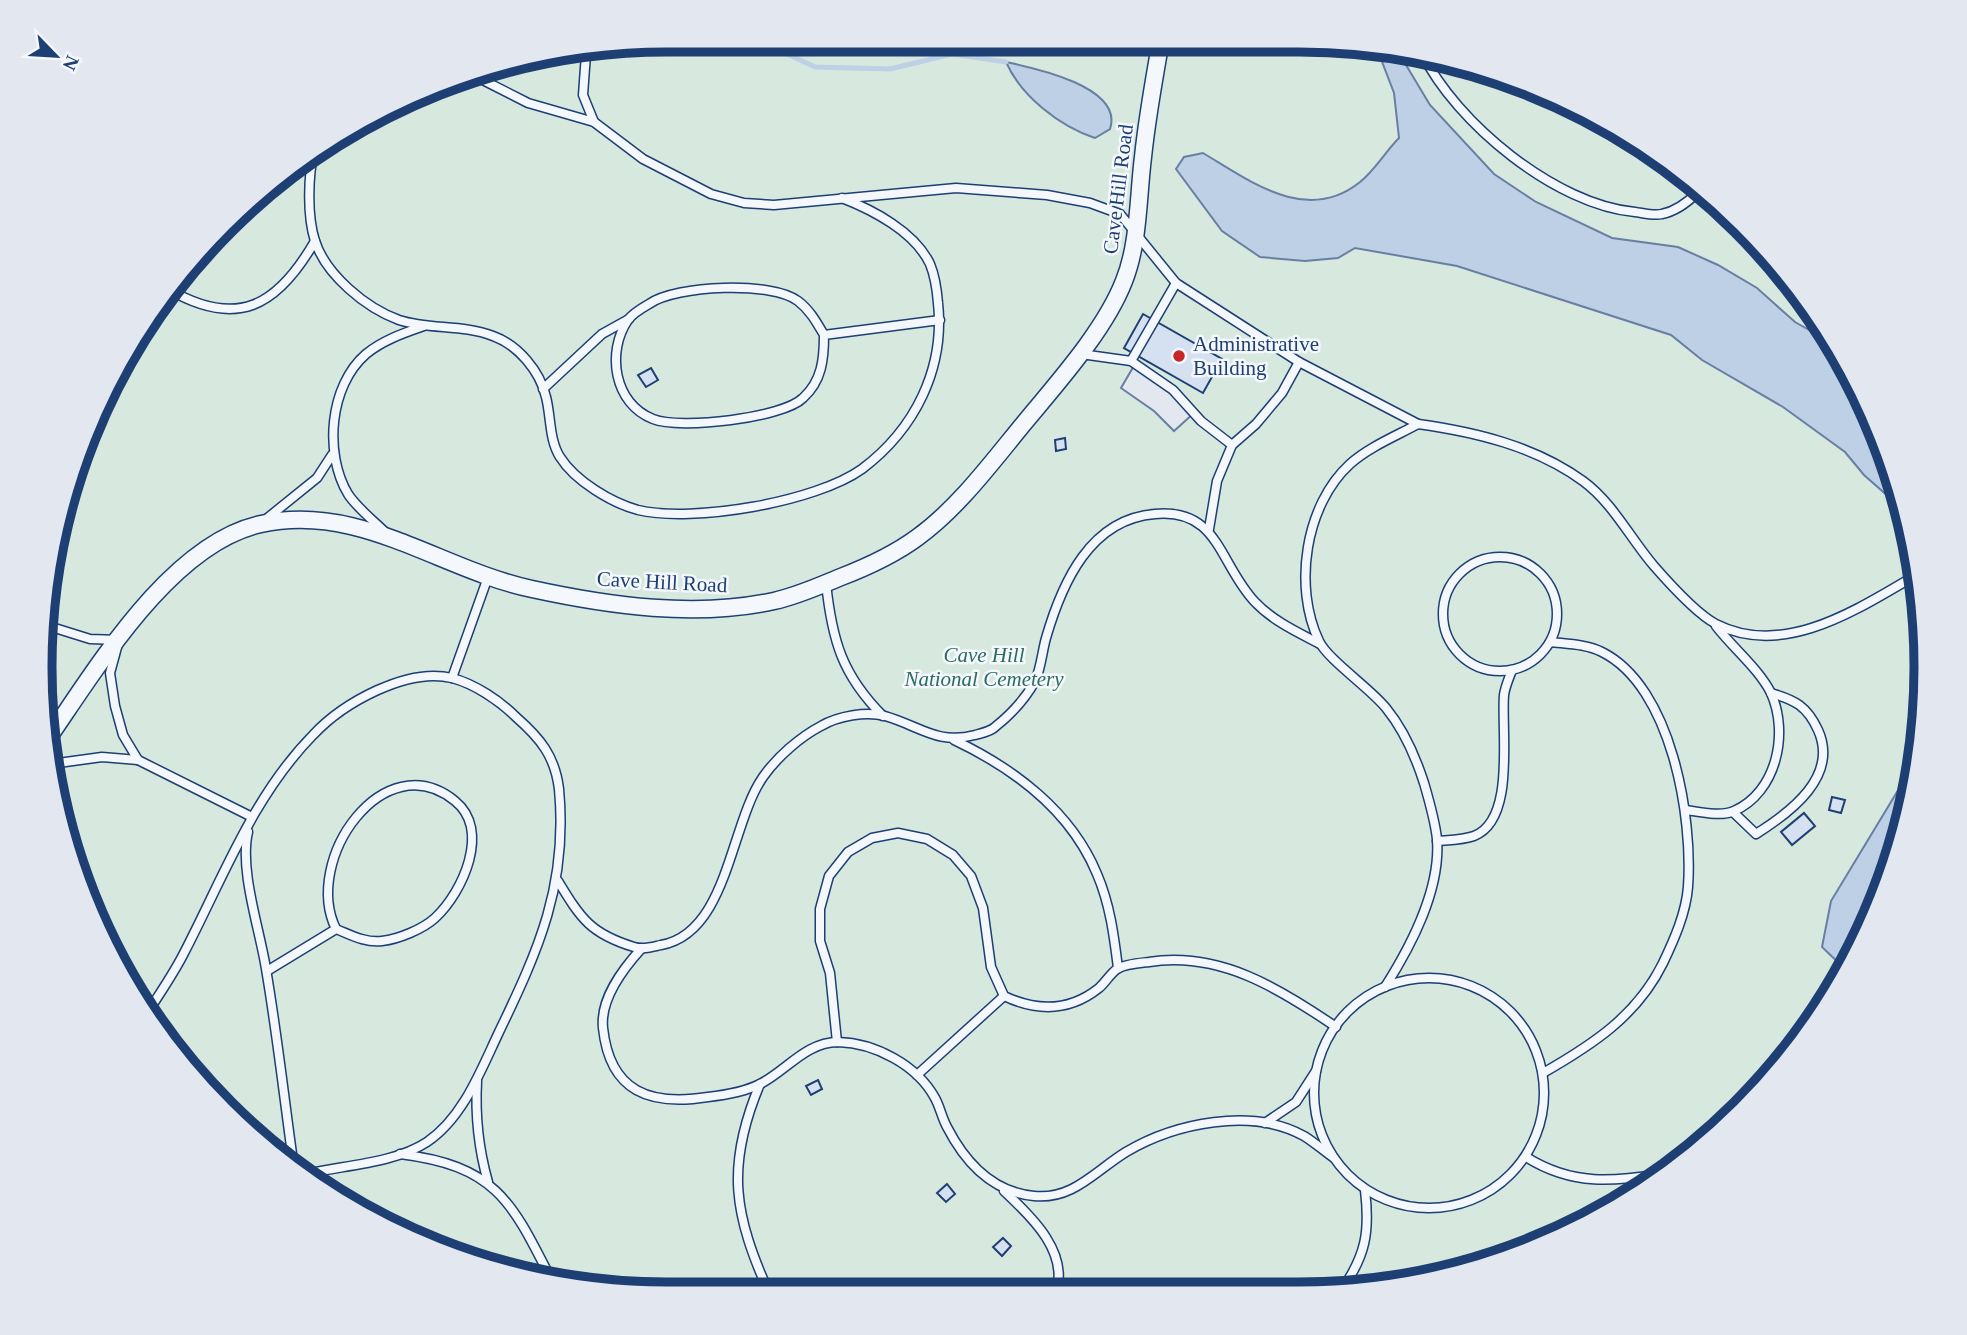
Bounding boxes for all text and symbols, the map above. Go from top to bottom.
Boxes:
north arrow [21,21,91,91]
text: N [58,52,83,74]
street label: Cave Hill Road [1098,122,1138,255]
place label: Administrative Building [1193,332,1319,380]
marker: Administrative Building [1171,348,1187,364]
street label: Cave Hill Road [596,567,728,597]
park label: Cave Hill National Cemetery [903,643,1064,691]

